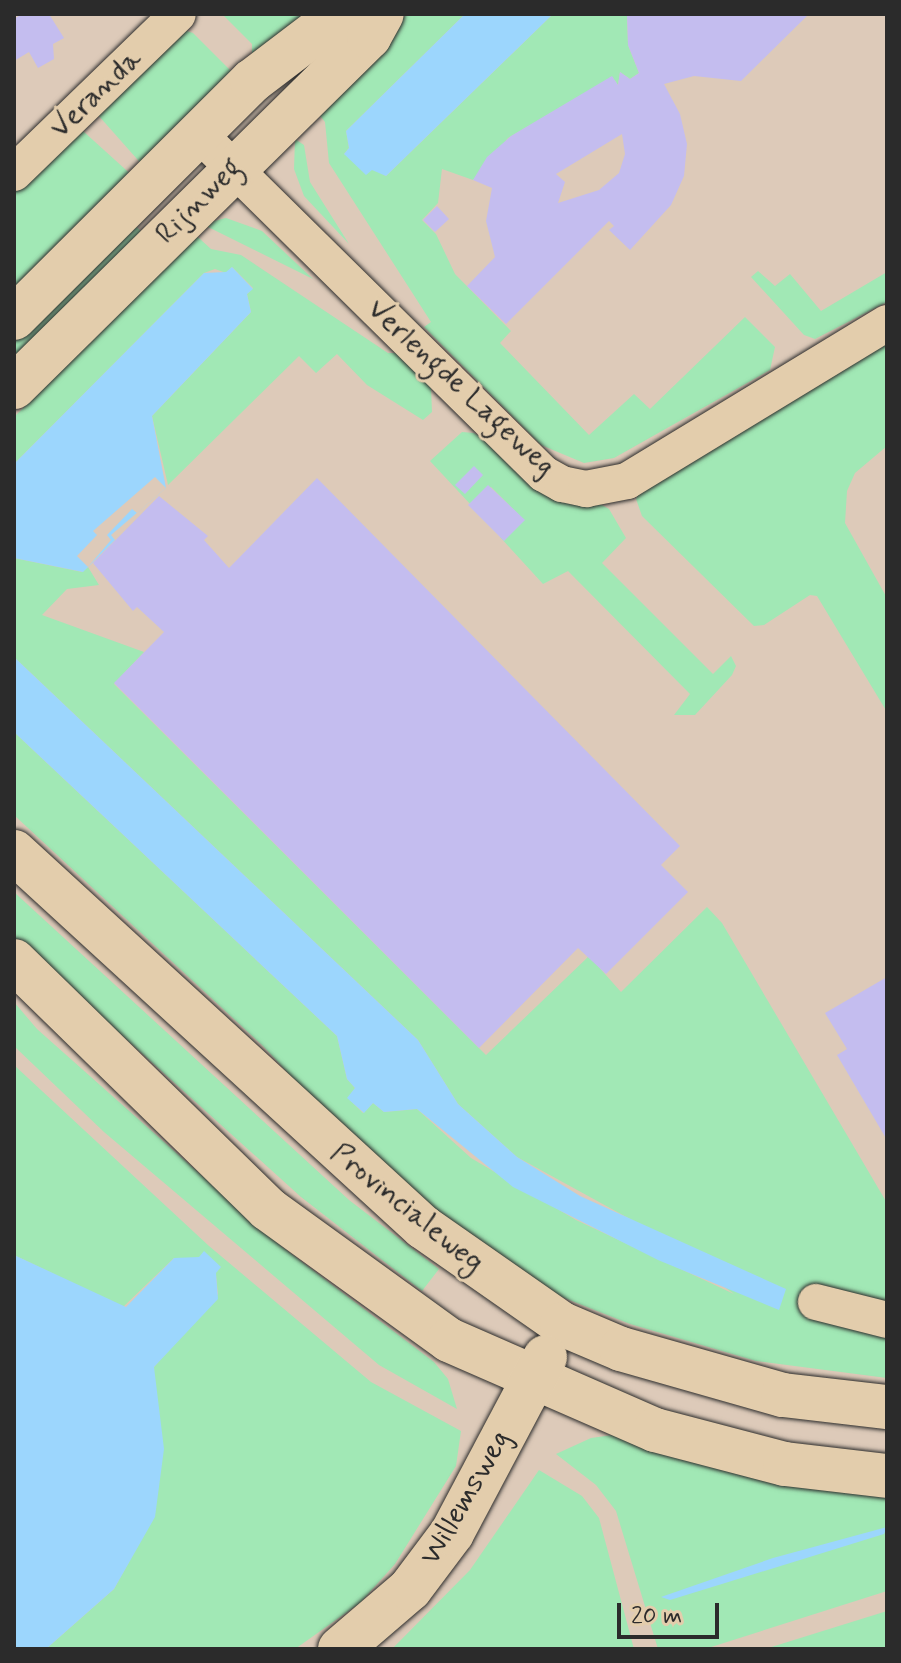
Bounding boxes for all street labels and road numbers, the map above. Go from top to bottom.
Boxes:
street label: Veranda [43,42,149,146]
street label: Rijnweg [148,150,250,252]
street label: Verlengde Lageweg [359,291,563,485]
street label: Provincialeweg [323,1135,491,1281]
street label: Willemsweg [413,1424,519,1572]

